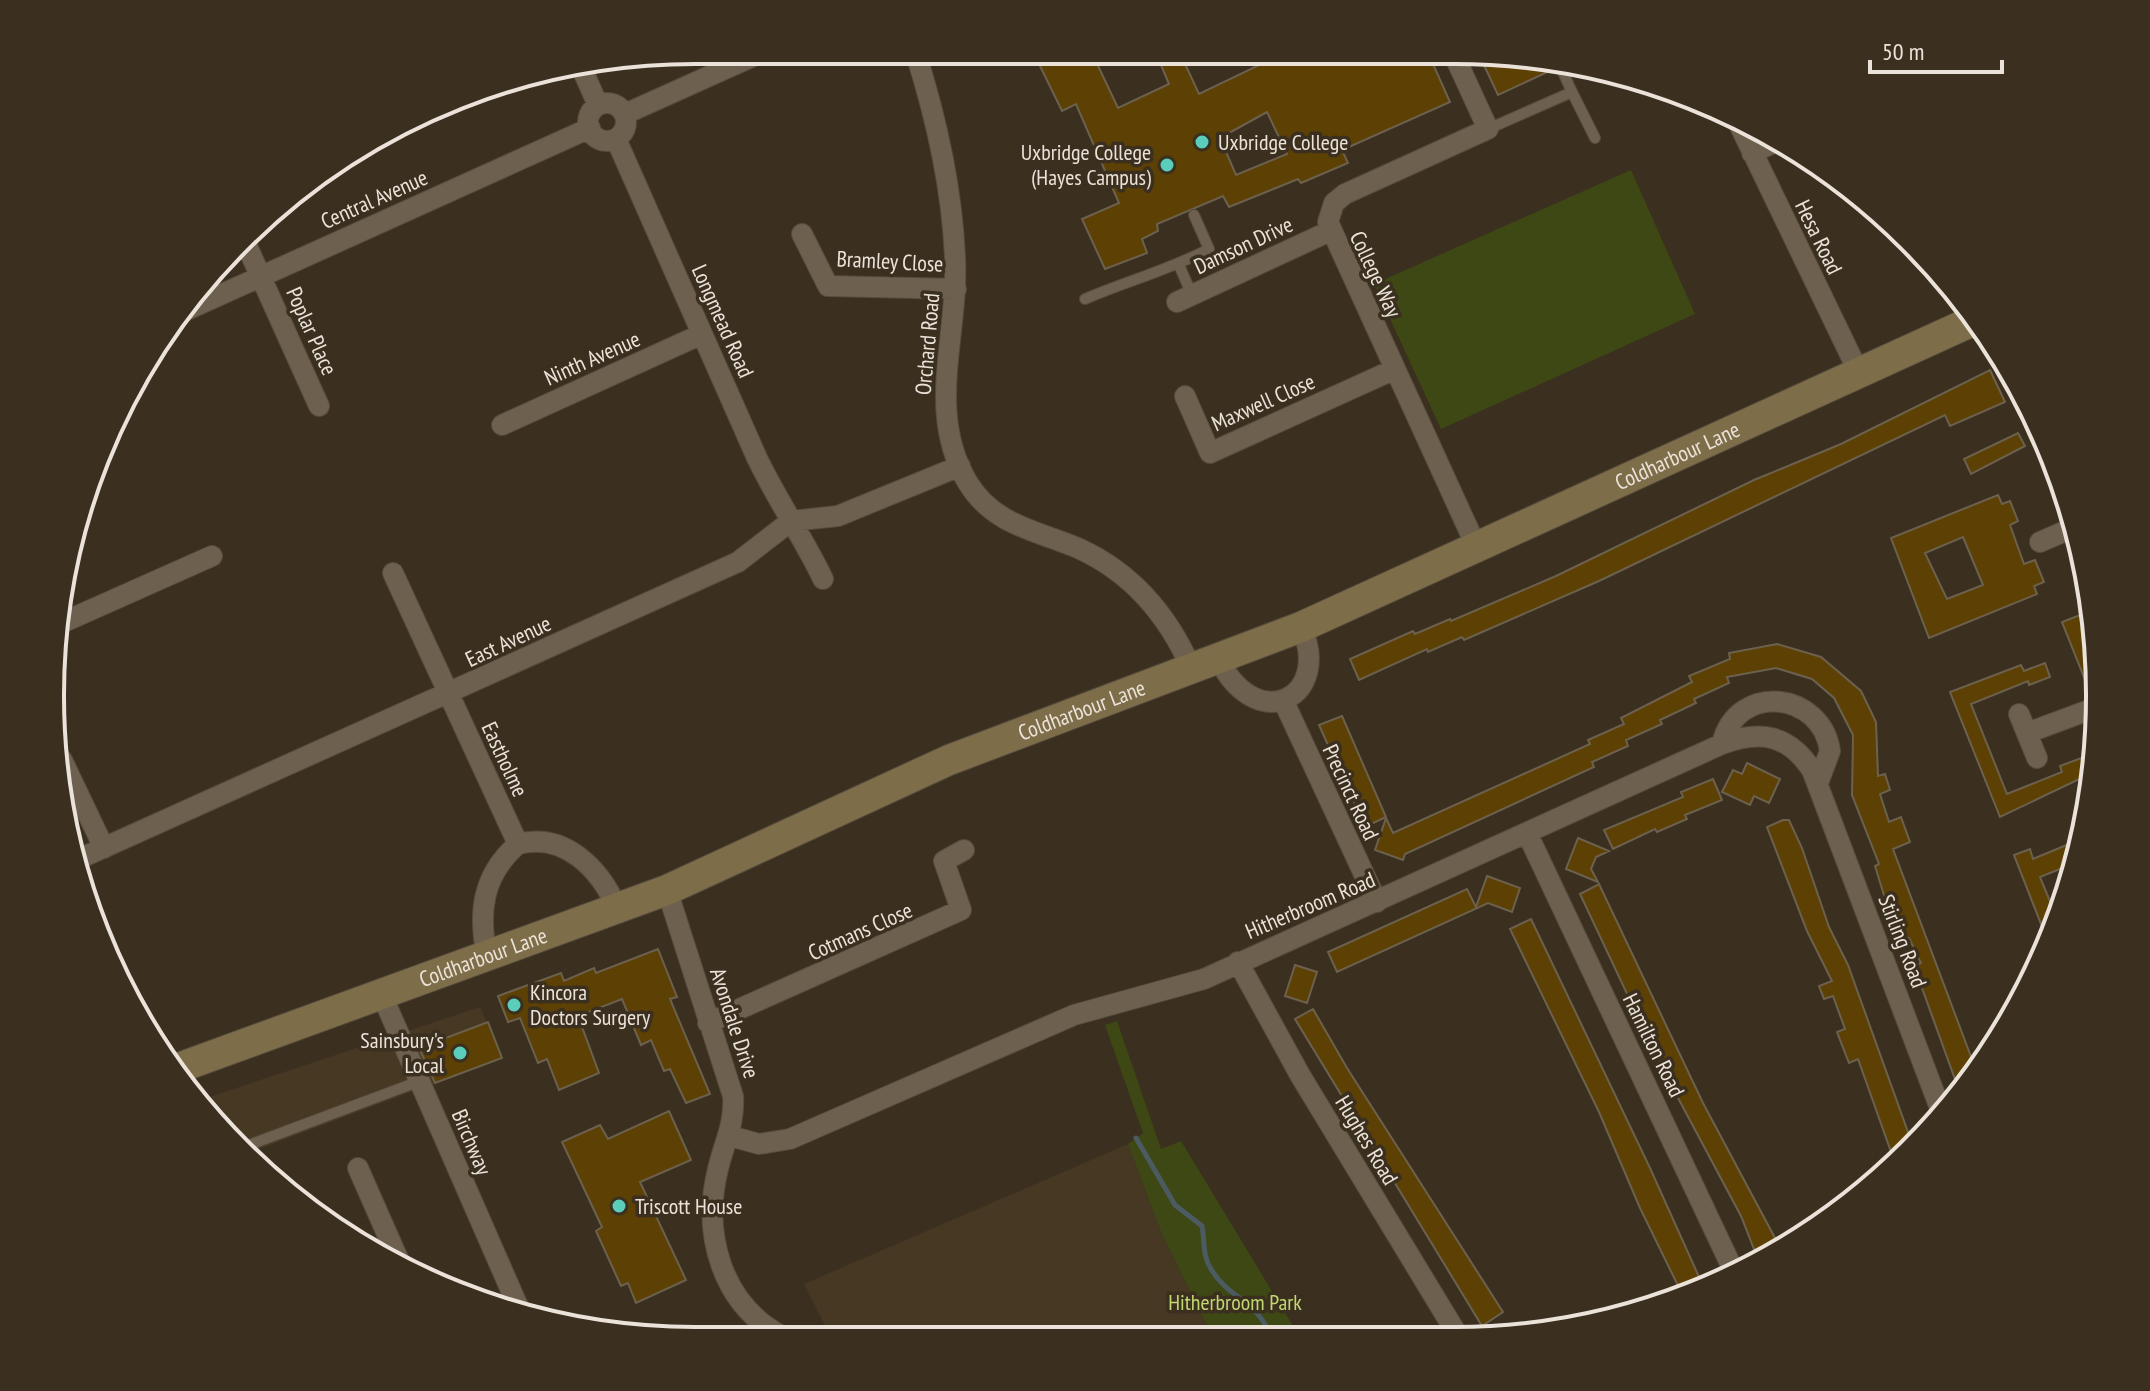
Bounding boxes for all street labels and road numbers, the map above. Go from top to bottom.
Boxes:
street label: Central Avenue [316,163,432,235]
street label: Hesa Road [1789,195,1849,279]
street label: Damson Drive [1189,210,1297,280]
street label: College Way [1344,226,1408,322]
street label: Bramley Close [836,244,944,278]
street label: Longmead Road [686,260,760,382]
street label: Poplar Place [280,283,344,379]
street label: Orchard Road [909,292,945,396]
street label: Ninth Avenue [540,325,644,391]
street label: Maxwell Close [1207,367,1319,437]
street label: Coldharbour Lane [1610,415,1744,496]
street label: East Avenue [461,609,555,673]
street label: Coldharbour Lane [1014,673,1149,747]
street label: Eastholme [476,717,534,801]
street label: Precinct Road [1317,740,1385,844]
street label: Hitherbroom Road [1241,865,1379,945]
street label: Stirling Road [1872,890,1934,992]
street label: Cotmans Close [804,896,916,966]
street label: Coldharbour Lane [415,921,551,993]
street label: Avondale Drive [704,964,766,1082]
street label: Hamilton Road [1617,989,1691,1101]
street label: Hughes Road [1329,1090,1405,1190]
street label: Birchway [446,1105,499,1180]

